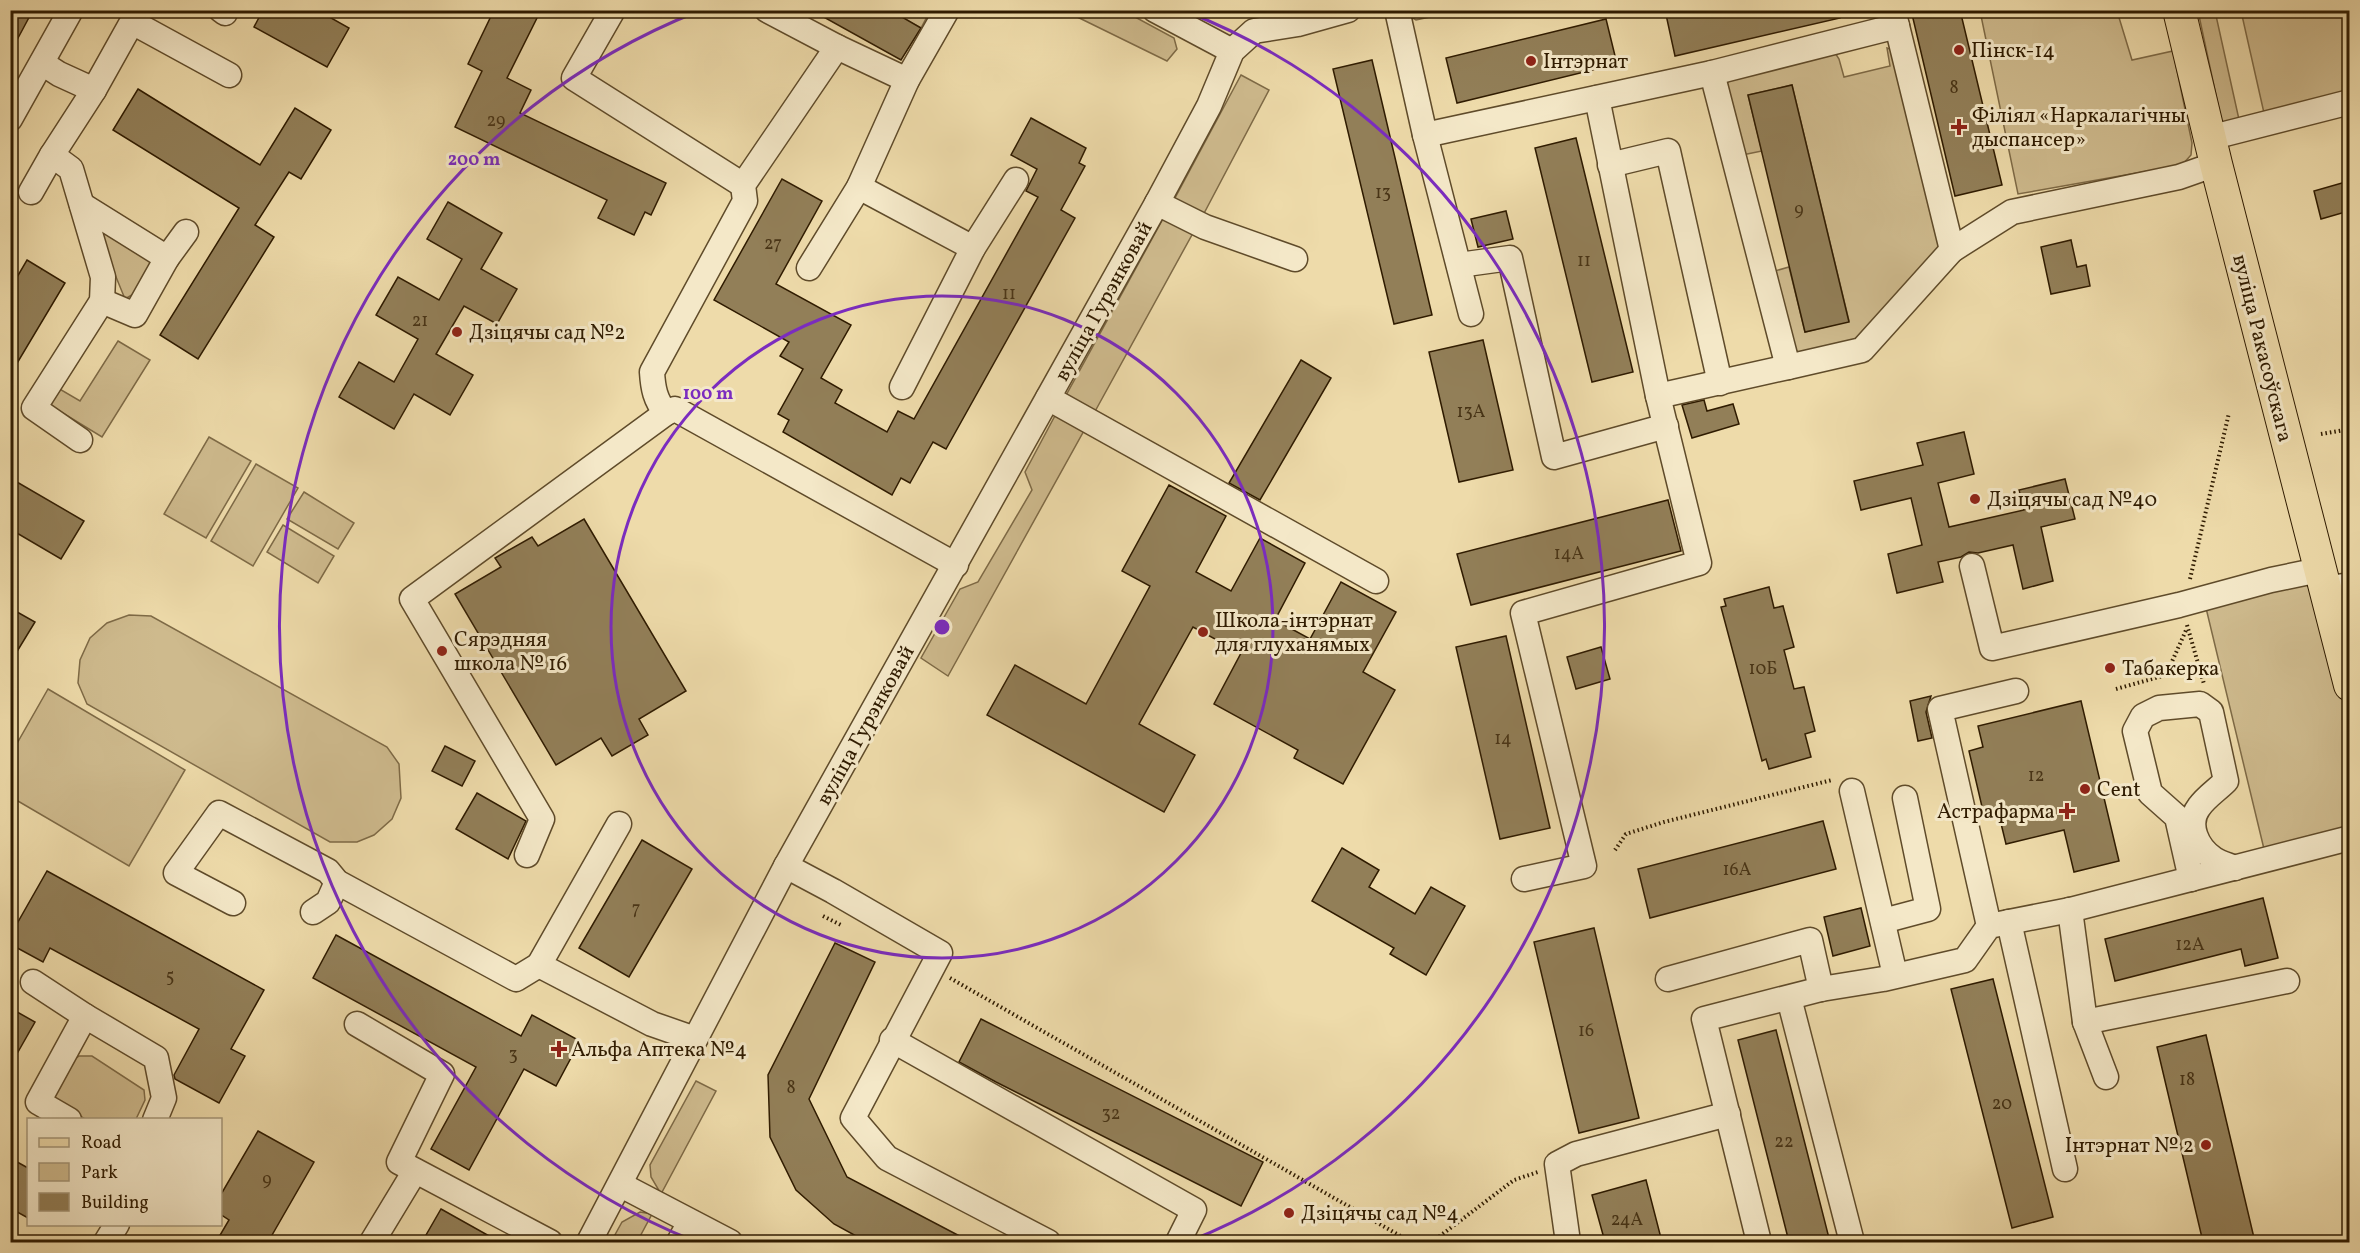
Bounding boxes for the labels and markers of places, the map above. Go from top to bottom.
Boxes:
place label: Пінск-14 [1971,37,2055,66]
marker: Пінск-14 [1952,43,1966,57]
place label: Інтэрнат [1543,48,1628,77]
marker: Інтэрнат [1524,54,1538,68]
place label: Філіял «Наркалагічны дыспансер» [1972,102,2186,155]
marker: Філіял «Наркалагічны дыспансер» [1950,118,1968,136]
place label: Дзіцячы сад №2 [469,319,626,348]
marker: Дзіцячы сад №2 [450,325,464,339]
place label: Дзіцячы сад №40 [1987,486,2157,515]
marker: Дзіцячы сад №40 [1968,492,1982,506]
place label: Школа-інтэрнат для глуханямых [1215,607,1373,660]
centre of rings [932,617,952,637]
marker: Школа-інтэрнат для глуханямых [1196,625,1210,639]
place label: Сярэдняя школа № 16 [454,626,567,679]
marker: Сярэдняя школа № 16 [435,644,449,658]
place label: Табакерка [2122,655,2220,684]
marker: Табакерка [2103,661,2117,675]
place label: Cent [2097,776,2141,805]
marker: Cent [2078,782,2092,796]
place label: Астрафарма [1937,798,2055,827]
marker: Астрафарма [2060,804,2074,818]
place label: Альфа Аптека №4 [571,1036,747,1065]
marker: Альфа Аптека №4 [552,1042,566,1056]
place label: Інтэрнат № 2 [2065,1132,2194,1161]
marker: Інтэрнат № 2 [2199,1138,2213,1152]
place label: Дзіцячы сад №4 [1301,1200,1459,1229]
marker: Дзіцячы сад №4 [1282,1206,1296,1220]

